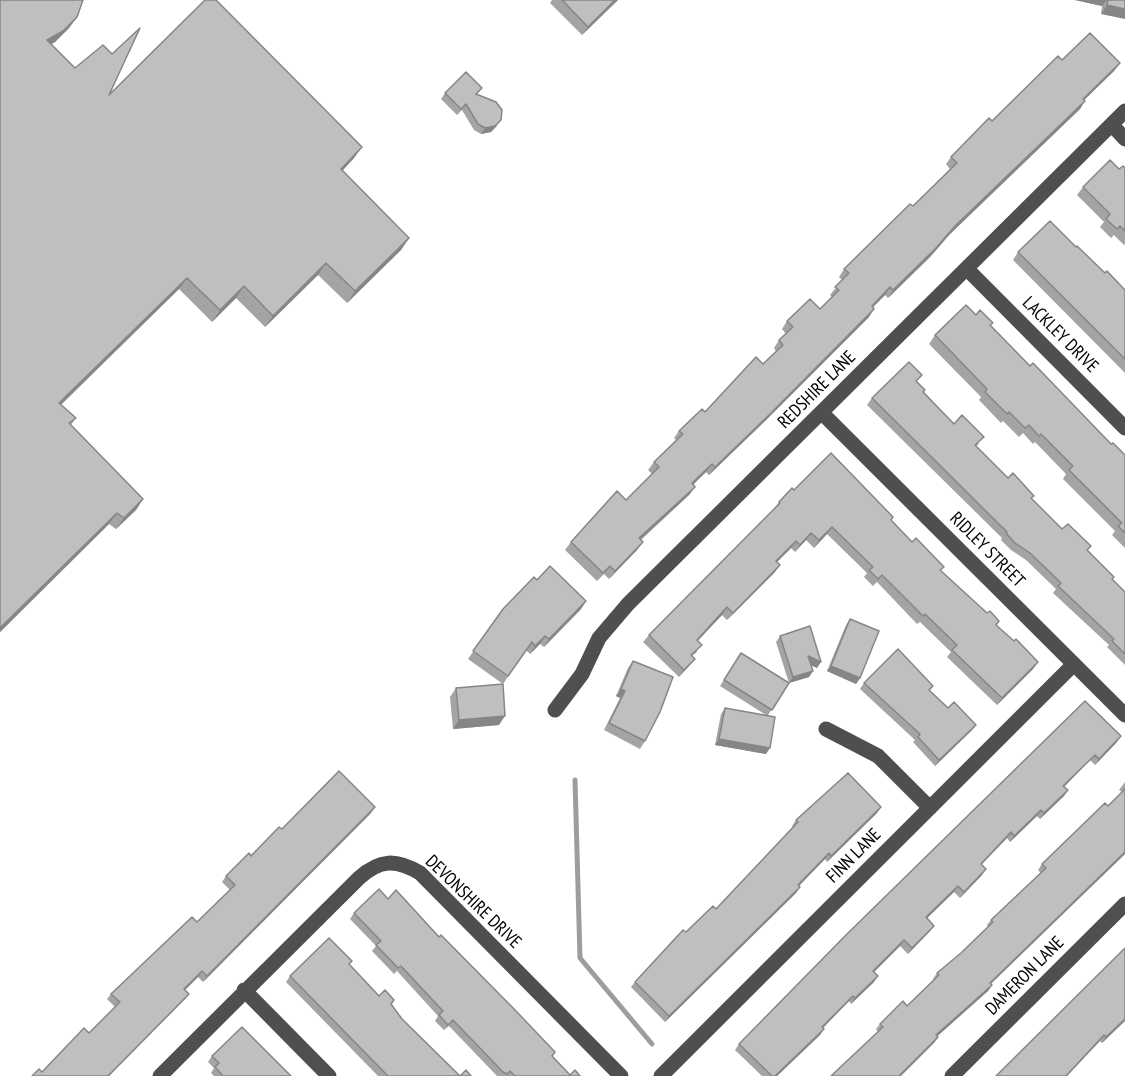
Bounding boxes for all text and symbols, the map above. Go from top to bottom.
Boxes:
street label: LACKLEY DRIVE [1018,293,1102,377]
street label: REDSHIRE LANE [774,347,860,433]
street label: RIDLEY STREET [945,508,1029,592]
street label: FINN LANE [822,824,886,888]
street label: DEVONSHIRE DRIVE [421,851,525,953]
street label: DAMERON LANE [981,932,1069,1020]

